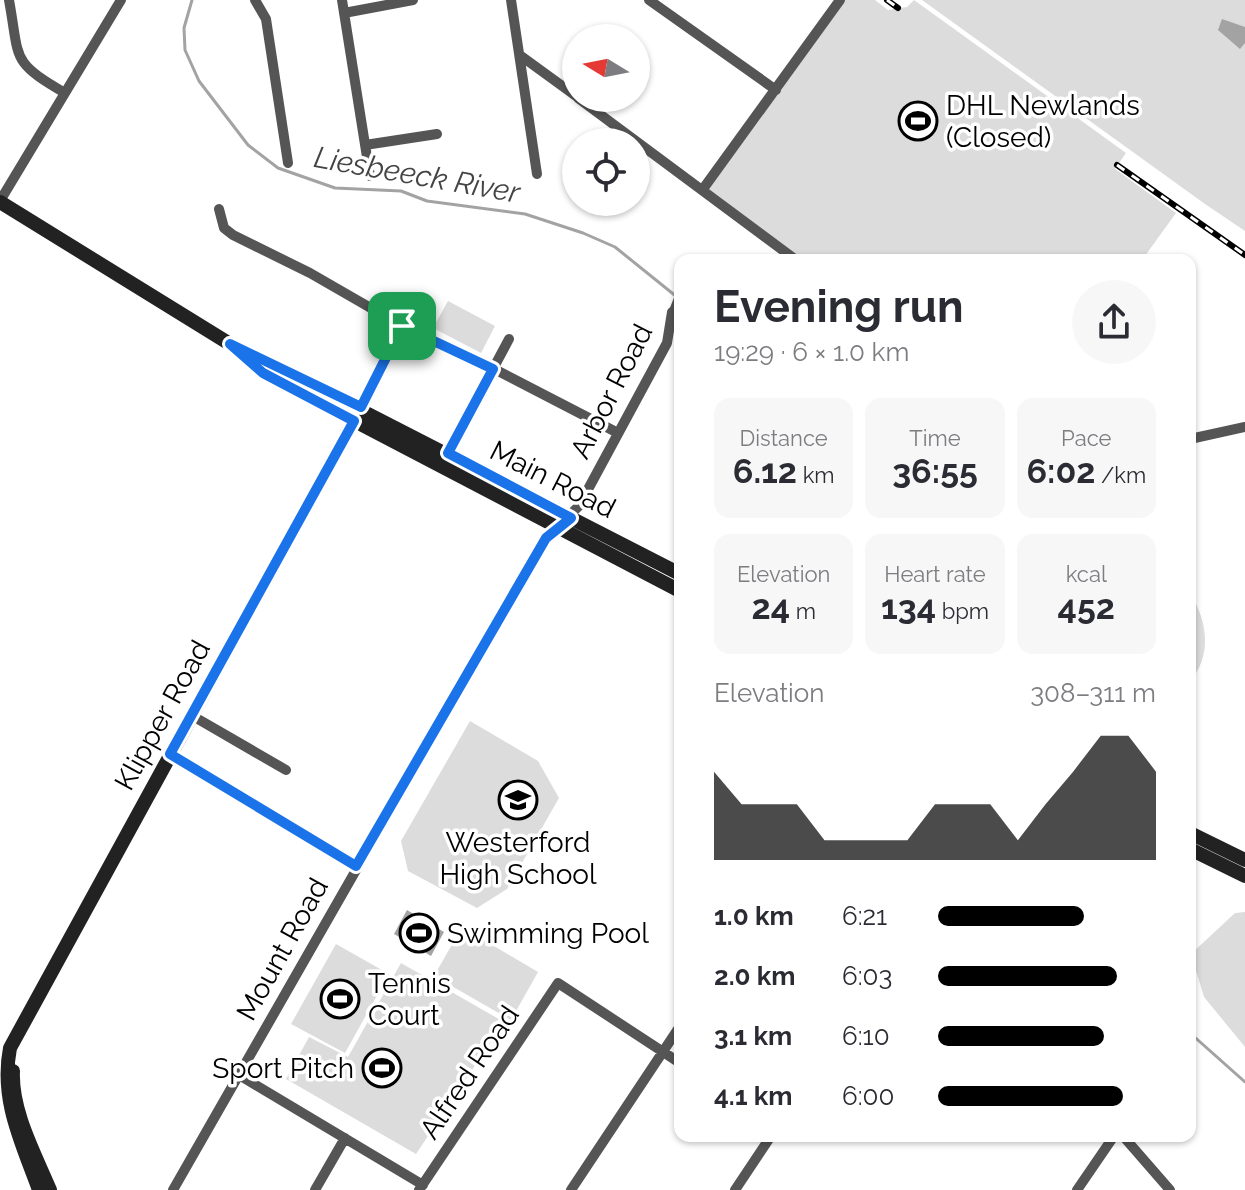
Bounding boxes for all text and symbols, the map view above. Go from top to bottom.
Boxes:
north arrow [562,24,650,112]
map controls [562,24,650,216]
place label: DHL Newlands (Closed) [946,89,1140,154]
sports icon: DHL Newlands (Closed) [897,100,939,142]
button: locate [562,128,650,216]
water label: Liesbeeck River [311,139,524,210]
button: share [1072,280,1156,364]
text: Evening run [714,281,963,332]
pin [368,292,436,360]
icon: arrive [380,304,424,348]
street label: Arbor Road [564,319,659,464]
text: 19:29 · 6 × 1.0 km [714,337,909,367]
text: Distance [740,425,828,451]
text: Time [909,425,961,451]
text: Pace [1061,425,1112,451]
street label: Main Road [485,434,621,525]
text: 6.12 [733,451,797,491]
text: 36:55 [892,451,978,491]
text: 6:02 [1026,451,1095,491]
text: km [797,462,835,488]
text: /km [1095,462,1146,488]
text: Elevation [737,561,830,587]
text: Heart rate [884,561,986,587]
text: kcal [1066,561,1107,587]
text: 24 [751,587,790,627]
text: 134 [881,587,936,627]
text: 452 [1058,587,1115,627]
text: m [790,598,816,624]
text: bpm [936,598,989,624]
street label: Klipper Road [108,635,217,796]
text: Elevation [714,678,824,708]
text: 308–311 m [1030,678,1156,708]
school or university icon: Westerford High School [497,779,539,821]
place label: Westerford High School [439,826,597,891]
street label: Mount Road [230,872,335,1026]
text: 1.0 km [714,901,794,931]
text: 6:21 [842,901,887,931]
sports icon: Swimming Pool [398,912,440,954]
place label: Swimming Pool [447,917,649,950]
text: 2.0 km [714,961,795,991]
text: 6:03 [842,961,892,991]
place label: Tennis Court [368,967,451,1032]
sports icon: Tennis Court [319,978,361,1020]
street label: Alfred Road [413,999,526,1145]
text: 3.1 km [714,1021,792,1051]
text: 6:10 [842,1021,890,1051]
sports icon: Sport Pitch [361,1047,403,1089]
place label: Sport Pitch [212,1052,354,1085]
text: 4.1 km [714,1081,793,1111]
text: 6:00 [842,1081,894,1111]

